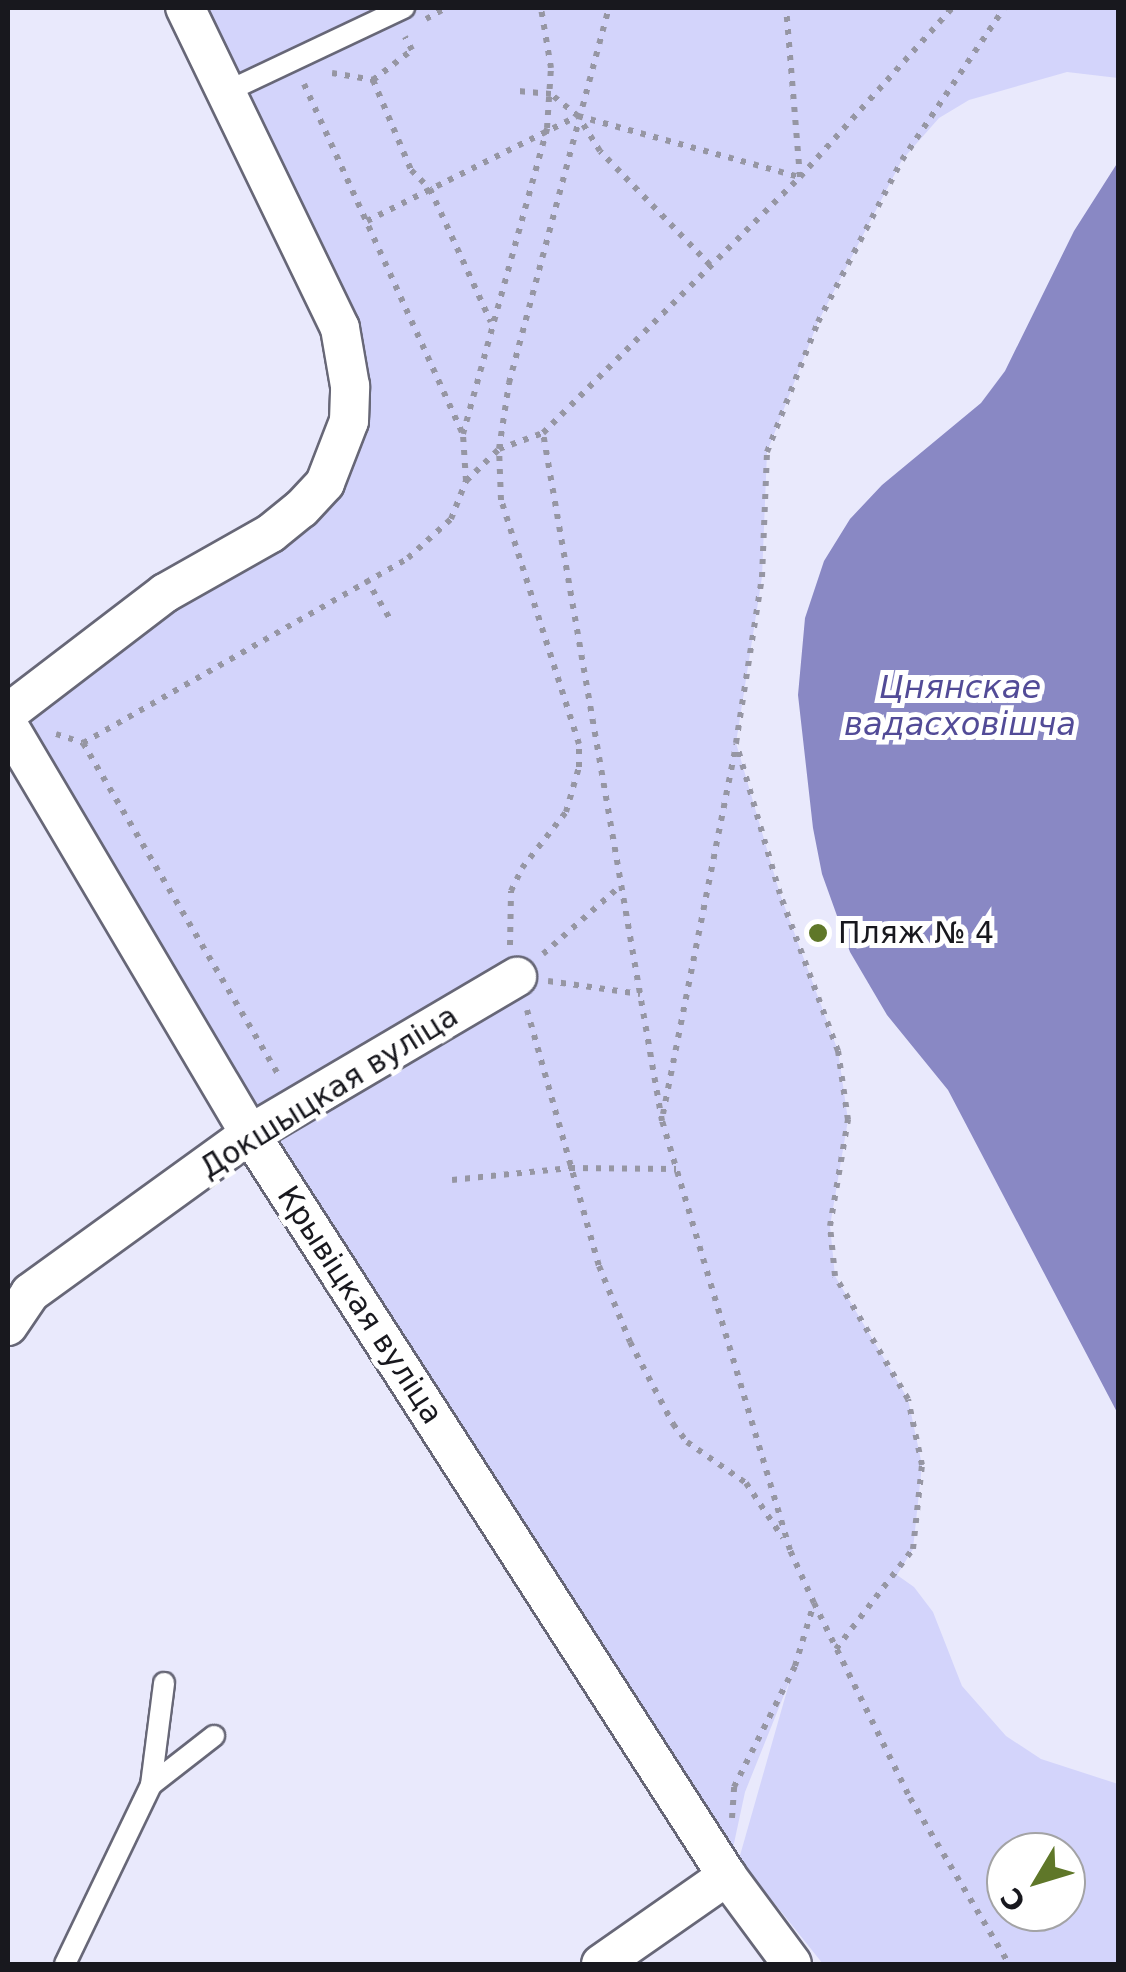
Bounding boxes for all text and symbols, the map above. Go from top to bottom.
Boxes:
water label: Цнянскае вадасховішча [844,669,1076,744]
place label: Пляж № 4 [838,915,994,951]
marker: Пляж № 4 [807,922,829,944]
street label: Докшыцкая вуліца [193,998,465,1186]
street label: Крывіцкая вуліца [270,1179,450,1431]
north arrow [986,1832,1086,1932]
text: С [994,1881,1033,1918]

